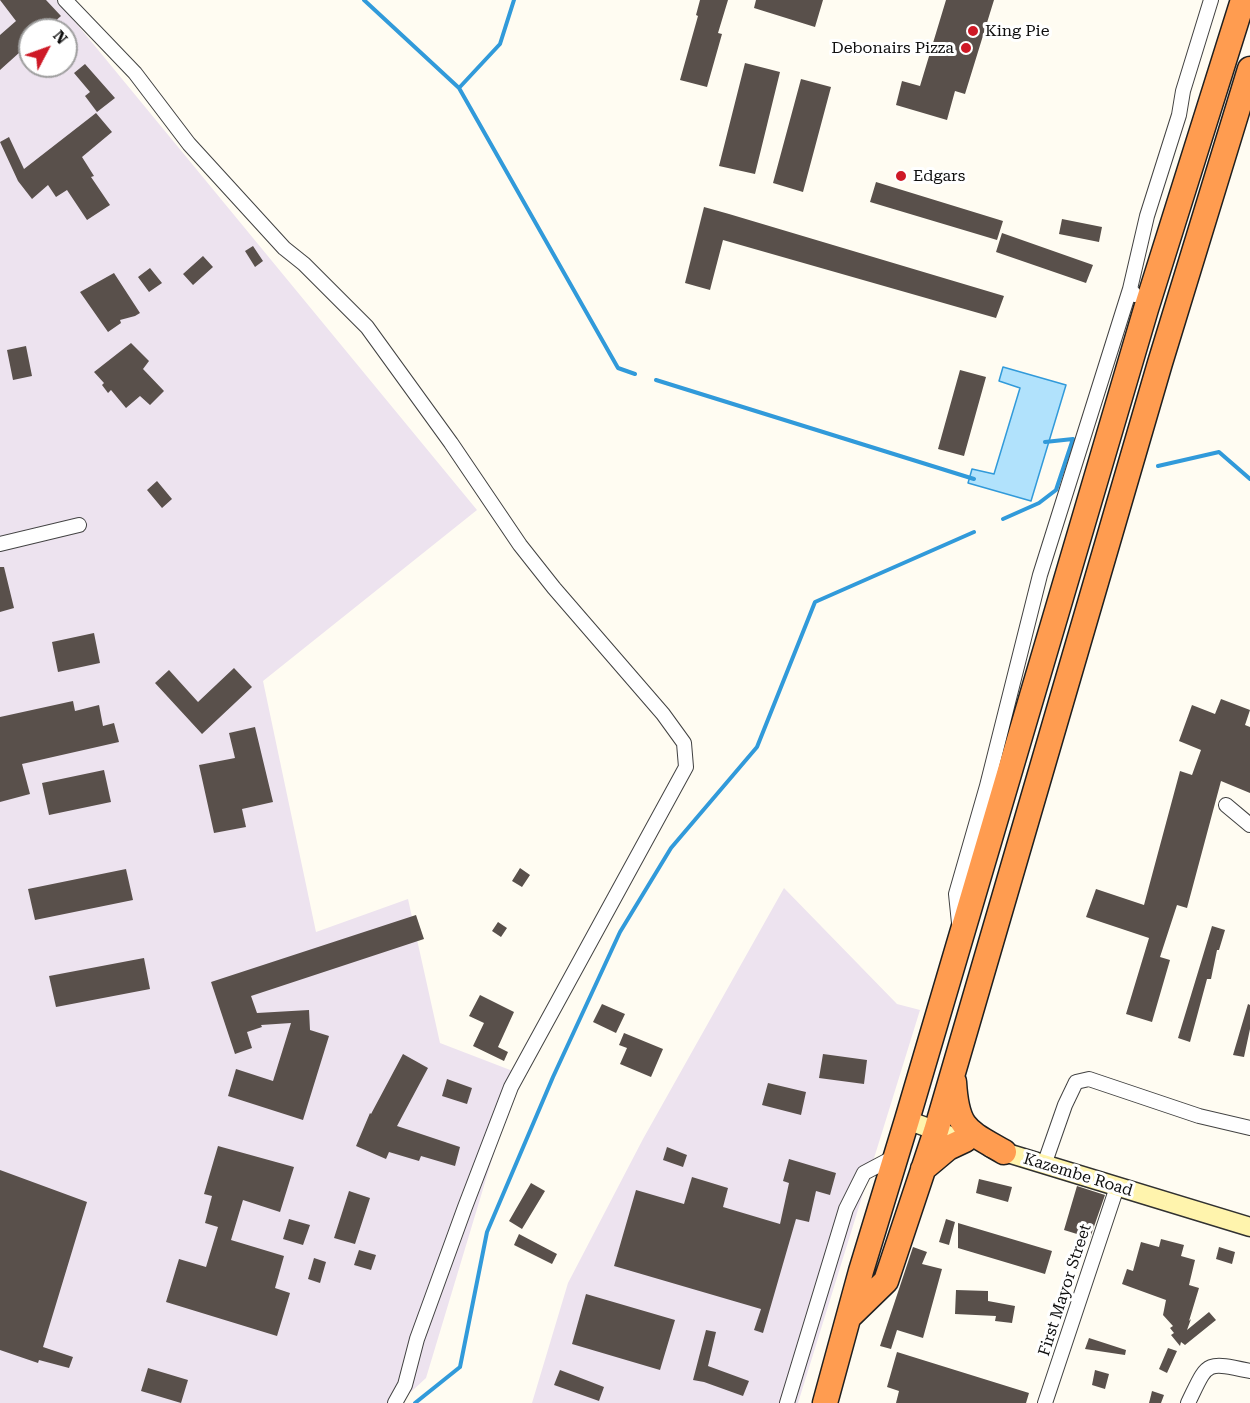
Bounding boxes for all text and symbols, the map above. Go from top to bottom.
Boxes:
north arrow [18,18,78,78]
place label: King Pie [985,21,1049,41]
marker: King Pie [966,24,980,38]
text: N [49,26,72,48]
place label: Debonairs Pizza [831,38,954,58]
marker: Debonairs Pizza [959,41,973,55]
place label: Edgars [913,166,965,186]
marker: Edgars [894,169,908,183]
street label: Kazembe Road [1021,1149,1135,1201]
street label: First Mayor Street [1035,1222,1095,1358]

